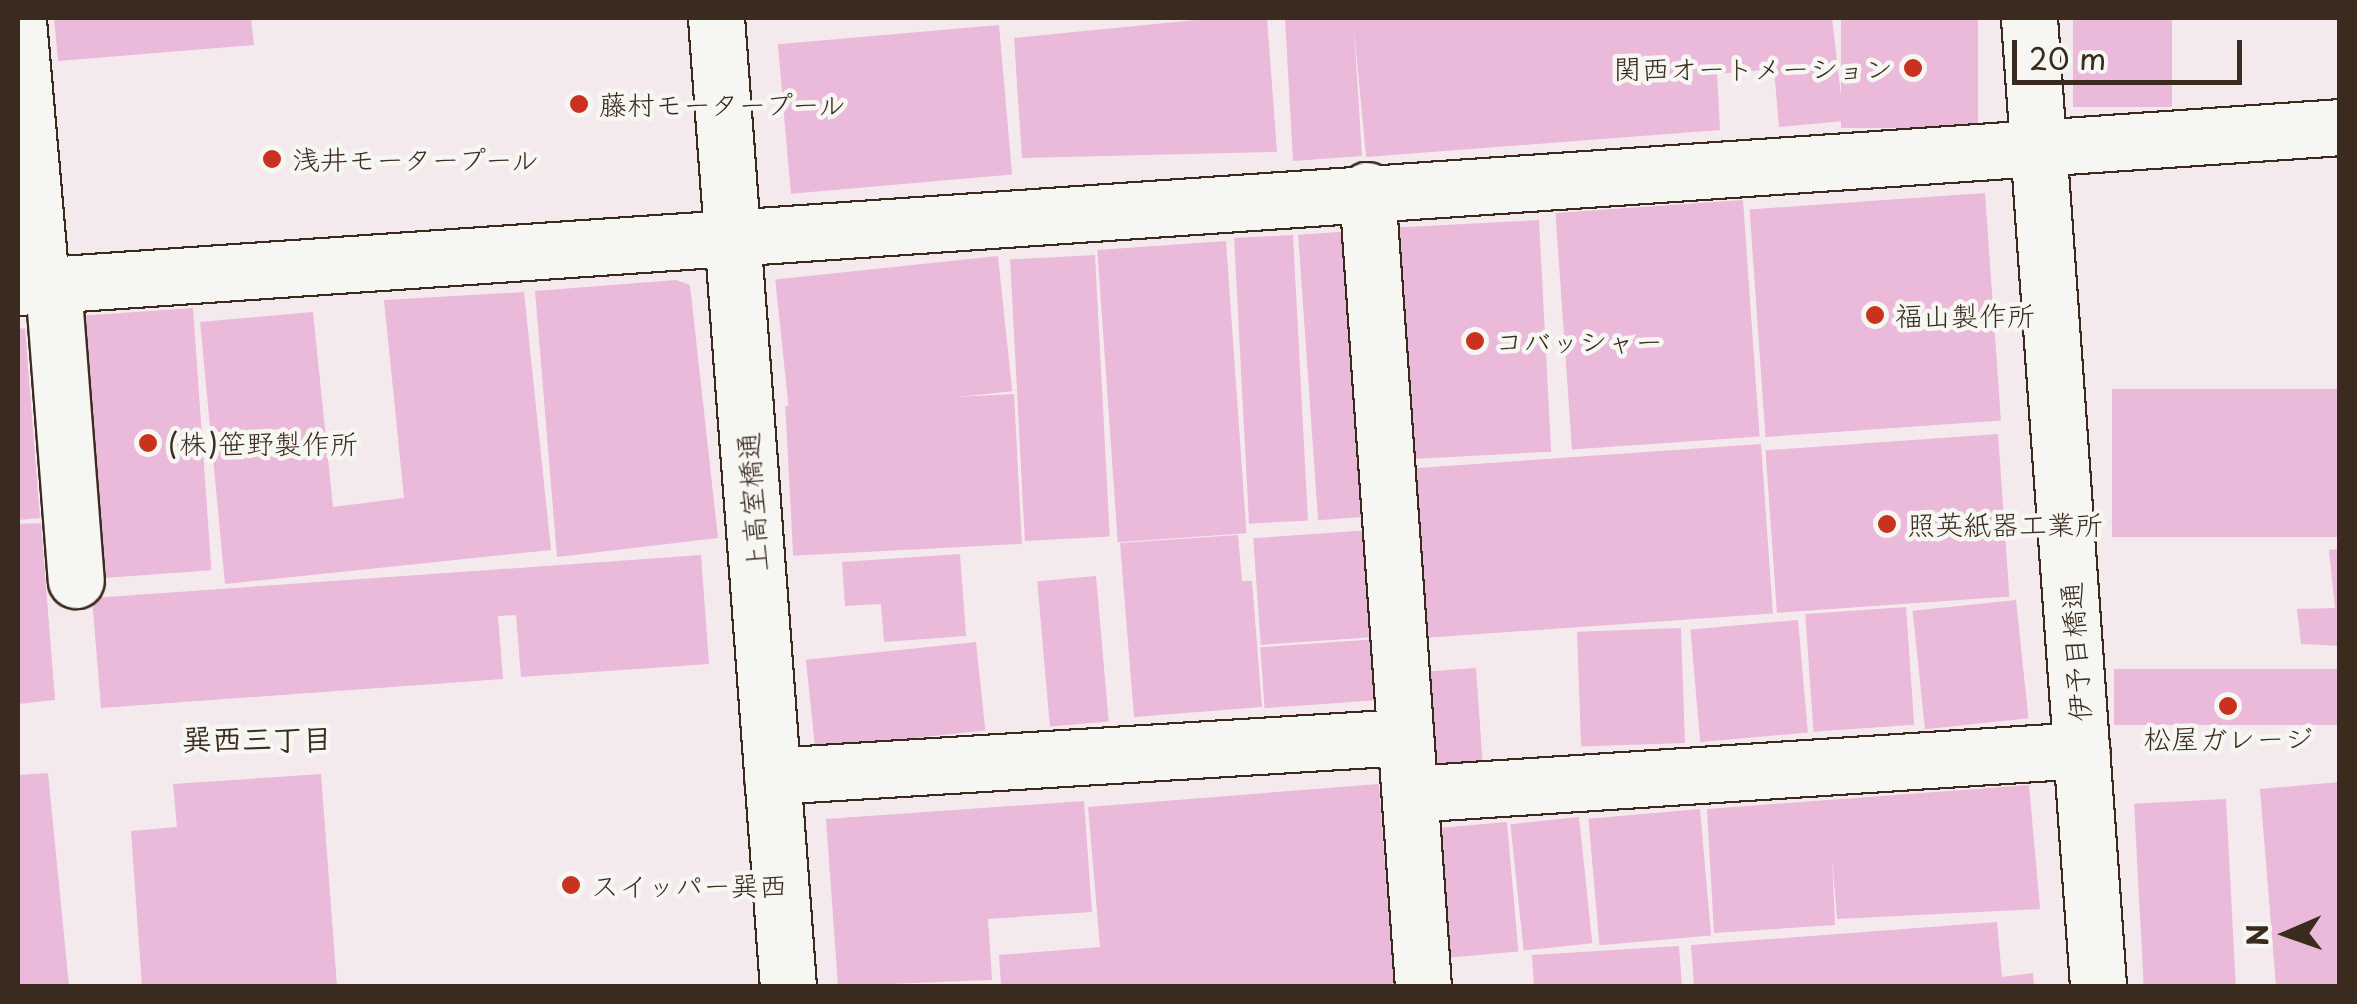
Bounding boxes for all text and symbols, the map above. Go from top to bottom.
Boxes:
scale bar [2017,20,2247,82]
text: 20 m [2029,35,2106,80]
place label: 関西オートメーション [1613,51,1893,85]
marker: 関西オートメーション [1902,57,1924,79]
place label: 藤村モータープール [599,87,849,121]
marker: 藤村モータープール [568,93,590,115]
place label: 浅井モータープール [292,142,542,176]
marker: 浅井モータープール [261,148,283,170]
place label: 福山製作所 [1895,298,2035,332]
marker: 福山製作所 [1864,304,1886,326]
place label: コバッシャー [1495,324,1663,358]
marker: コバッシャー [1464,330,1486,352]
place label: (株)笹野製作所 [168,426,358,460]
street label: 上高室橋通 [730,431,774,573]
marker: (株)笹野製作所 [137,432,159,454]
place label: 照英紙器工業所 [1907,507,2103,541]
marker: 照英紙器工業所 [1876,513,1898,535]
street label: 伊予目橋通 [2053,581,2097,723]
marker: 松屋ガレージ [2217,695,2239,717]
district label: 巽西三丁目 [182,720,332,756]
place label: 松屋ガレージ [2143,721,2313,755]
place label: スイッパー巽西 [591,868,787,902]
marker: スイッパー巽西 [560,874,582,896]
north arrow [2237,884,2337,984]
text: N [2235,923,2278,947]

